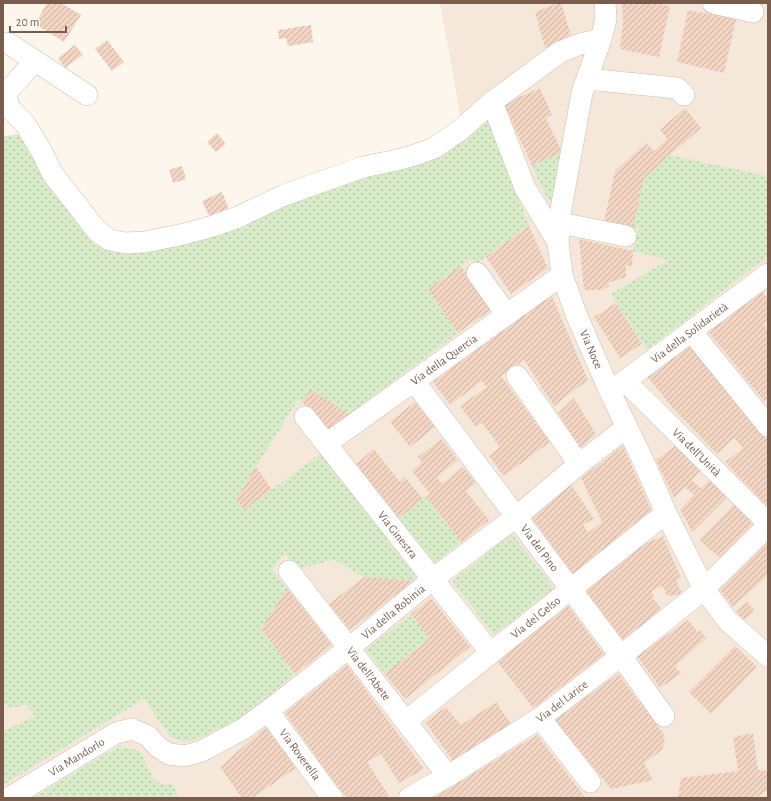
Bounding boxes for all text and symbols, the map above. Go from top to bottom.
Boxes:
scale bar [10,8,66,34]
text: 20 m [16,16,39,28]
street label: Via della Solidarietà [648,300,731,365]
street label: Via Noce [578,328,605,371]
street label: Via della Quercia [408,332,480,387]
street label: Via dell'Unità [670,426,723,479]
street label: Via Ginestra [376,509,420,561]
street label: Via del Pino [518,522,561,574]
street label: Via della Robinia [359,582,428,641]
street label: Via del Gelso [509,594,563,641]
street label: Via dell'Abete [344,645,393,703]
street label: Via del Larice [534,678,590,725]
street label: Via Roverella [277,727,323,783]
street label: Via Mandorlo [46,735,107,778]

